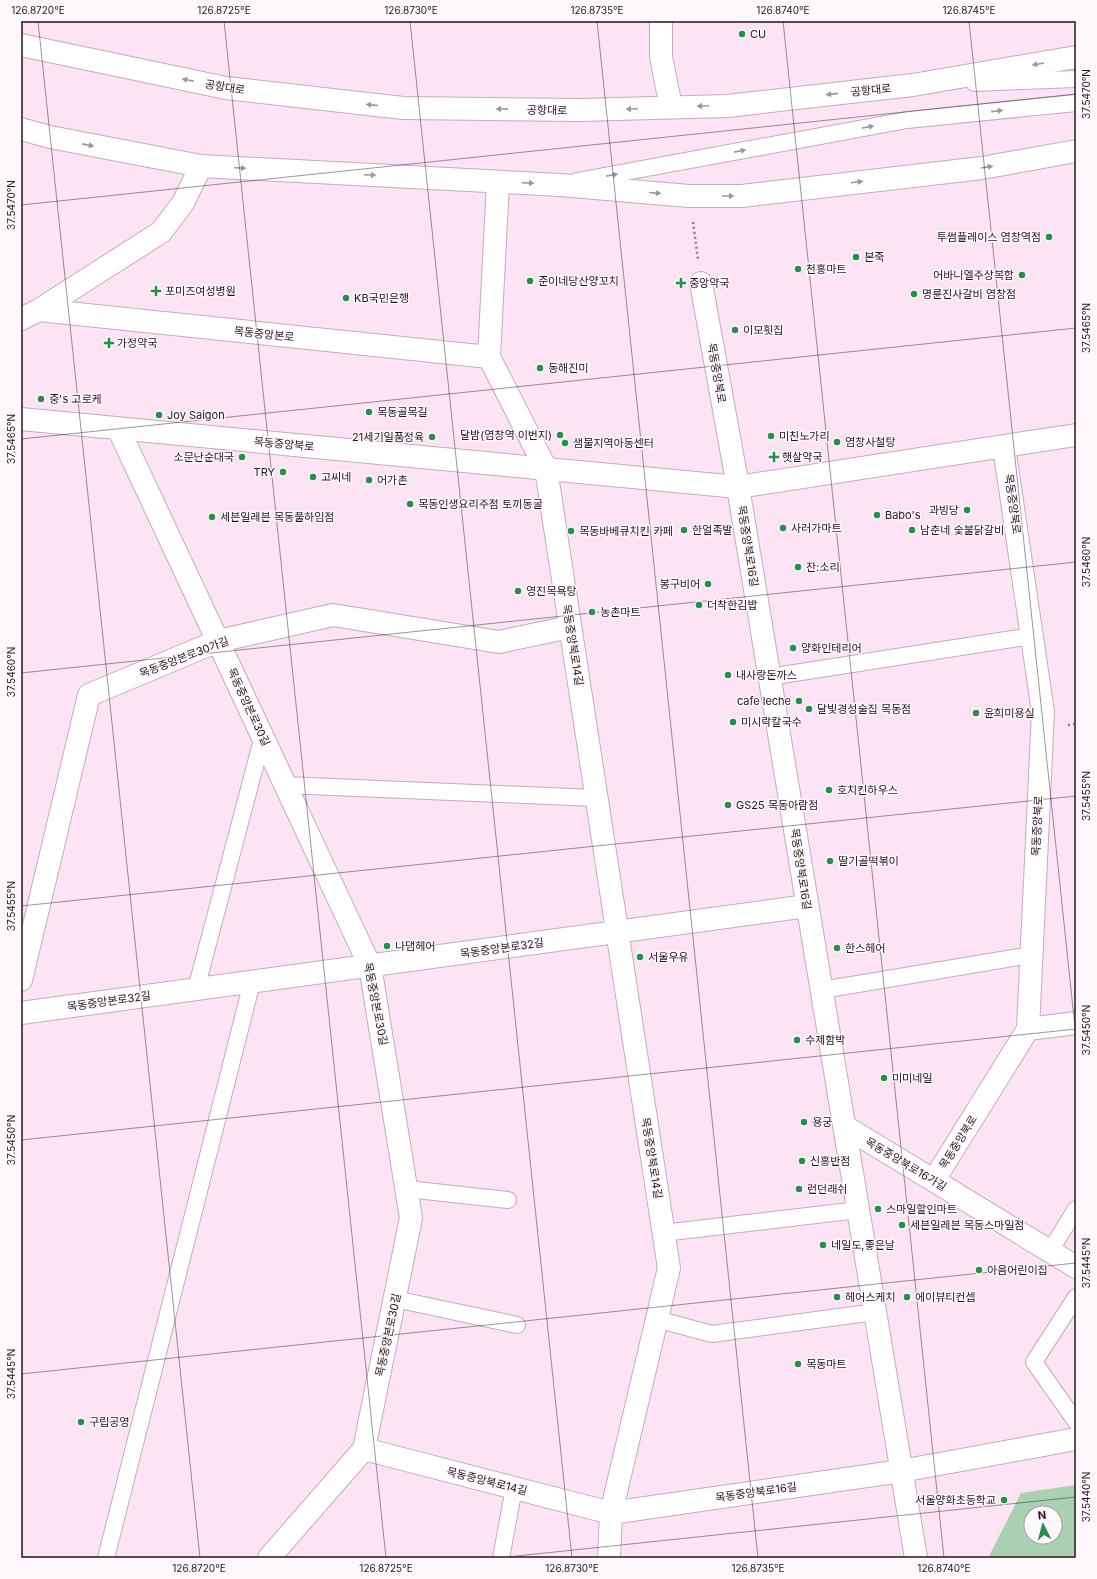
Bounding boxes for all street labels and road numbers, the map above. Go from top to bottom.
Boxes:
street label: 공항대로 [204,77,246,97]
street label: 공항대로 [850,81,892,99]
street label: 공항대로 [527,103,567,117]
street label: 목동중앙본로 [233,324,295,344]
street label: 목동중앙북로 [705,342,729,404]
street label: 목동중앙북로 [253,434,315,454]
street label: 목동중앙북로 [1002,473,1024,535]
street label: 목동중앙북로16길 [735,504,761,588]
street label: 목동중앙북로14길 [560,603,586,687]
street label: 목동중앙본로30가길 [137,633,231,681]
street label: 목동중앙본로30길 [225,666,273,748]
street label: 목동중앙북로 [1028,795,1046,857]
street label: 목동중앙북로16길 [788,827,814,911]
street label: 목동중앙본로32길 [459,935,545,961]
street label: 목동중앙본로30길 [361,961,391,1047]
street label: 목동중앙본로32길 [66,988,152,1014]
street label: 목동중앙북로 [936,1113,980,1171]
street label: 목동중앙북로14길 [639,1116,665,1200]
street label: 목동중앙북로16가길 [863,1134,949,1194]
street label: 목동중앙본로30길 [372,1292,404,1378]
street label: 목동중앙북로14길 [445,1464,529,1498]
street label: 목동중앙북로16길 [714,1479,798,1505]

